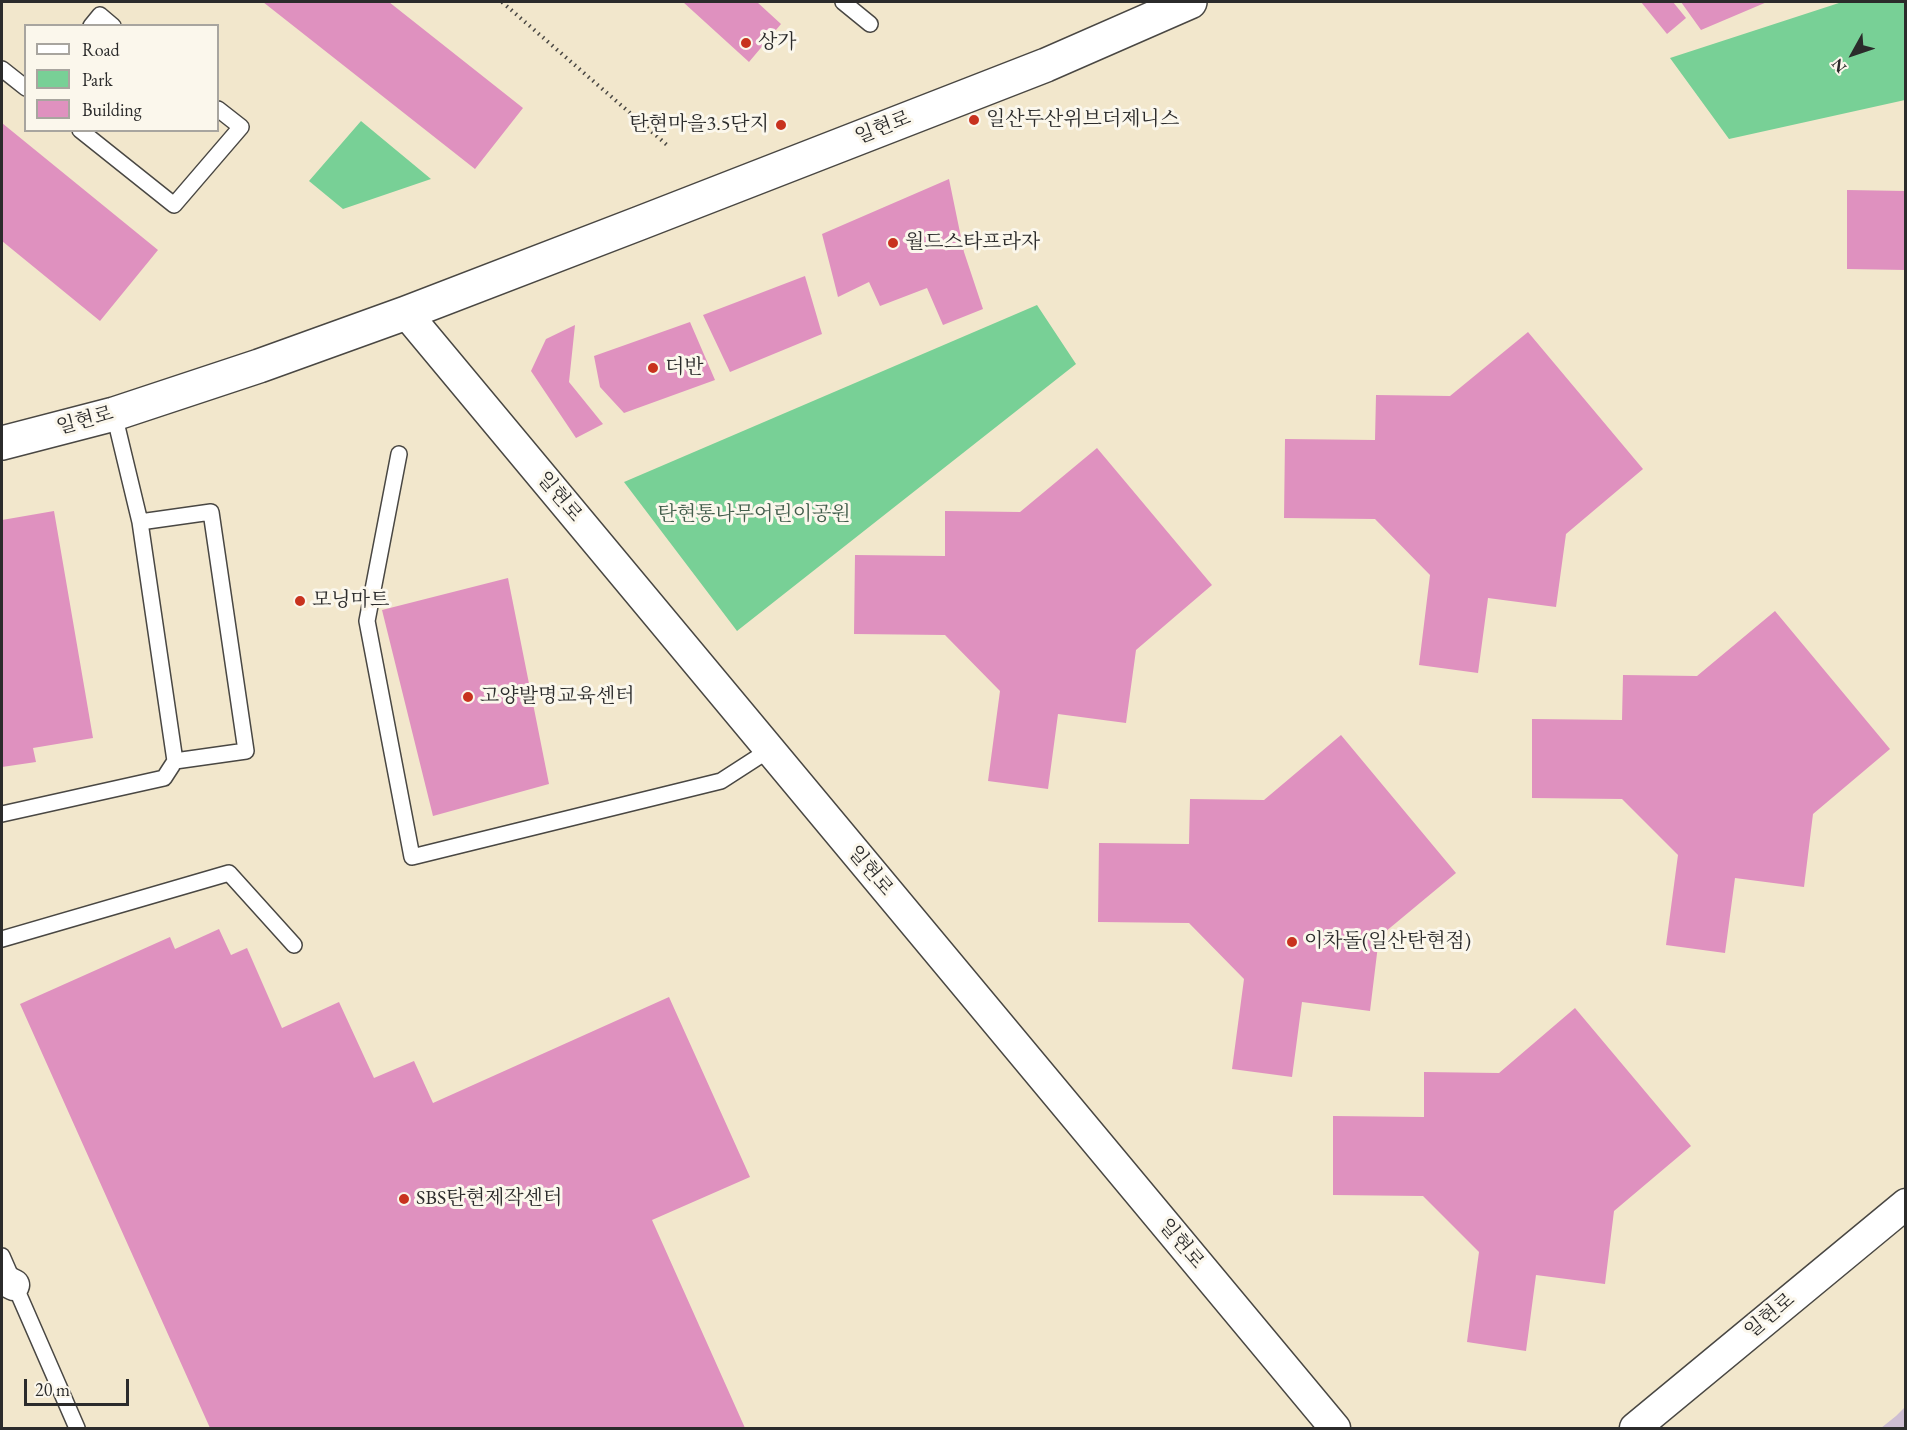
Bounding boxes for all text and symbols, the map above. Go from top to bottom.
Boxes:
legend [24,24,219,132]
north arrow [1823,24,1883,84]
place label: 상가 [758,31,797,55]
marker: 상가 [739,36,753,50]
text: Road [82,38,120,61]
text: N [1827,54,1851,78]
text: Park [82,68,113,91]
text: Building [82,98,142,121]
street label: 일현로 [852,106,914,150]
place label: 일산두산위브더제니스 [986,108,1179,132]
place label: 탄현마을3.5단지 [629,113,769,137]
marker: 일산두산위브더제니스 [967,113,981,127]
marker: 탄현마을3.5단지 [774,118,788,132]
place label: 월드스타프라자 [905,231,1040,255]
marker: 월드스타프라자 [886,236,900,250]
place label: 더반 [665,356,704,380]
marker: 더반 [646,361,660,375]
street label: 일현로 [54,402,116,440]
street label: 일현로 [531,467,587,527]
park label: 탄현통나무어린이공원 [657,503,851,527]
place label: 모닝마트 [312,589,389,613]
marker: 모닝마트 [293,594,307,608]
place label: 고양발명교육센터 [480,685,635,709]
marker: 고양발명교육센터 [461,690,475,704]
street label: 일현로 [842,841,898,901]
place label: 이차돌(일산탄현점) [1304,930,1471,954]
marker: 이차돌(일산탄현점) [1285,935,1299,949]
place label: SBS탄현제작센터 [416,1187,562,1211]
marker: SBS탄현제작센터 [397,1192,411,1206]
street label: 일현로 [1153,1214,1209,1274]
street label: 일현로 [1740,1288,1800,1344]
scale bar [27,1367,132,1405]
text: 20 m [35,1378,70,1401]

